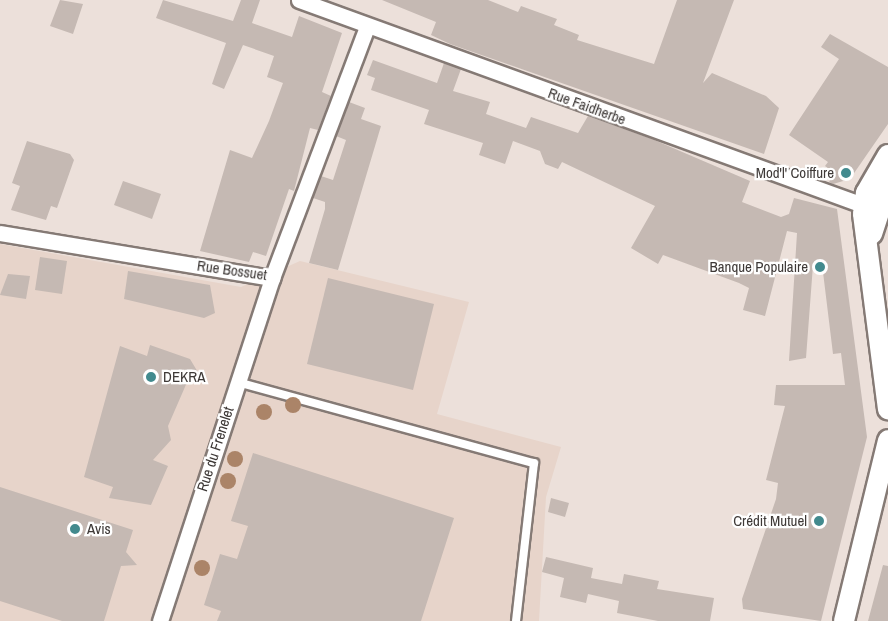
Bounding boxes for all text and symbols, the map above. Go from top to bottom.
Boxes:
street label: Rue Faidherbe [546,84,628,128]
place label: Mod'l' Coiffure [756,164,834,182]
marker: Mod'l' Coiffure [839,166,853,180]
street label: Rue Bossuet [196,256,268,284]
place label: Banque Populaire [710,258,808,276]
marker: Banque Populaire [813,260,827,274]
place label: DEKRA [163,368,205,386]
marker: DEKRA [144,370,158,384]
street label: Rue du Frenelet [193,404,237,494]
place label: Crédit Mutuel [733,512,807,530]
marker: Crédit Mutuel [812,514,826,528]
place label: Avis [87,520,111,538]
marker: Avis [68,522,82,536]

